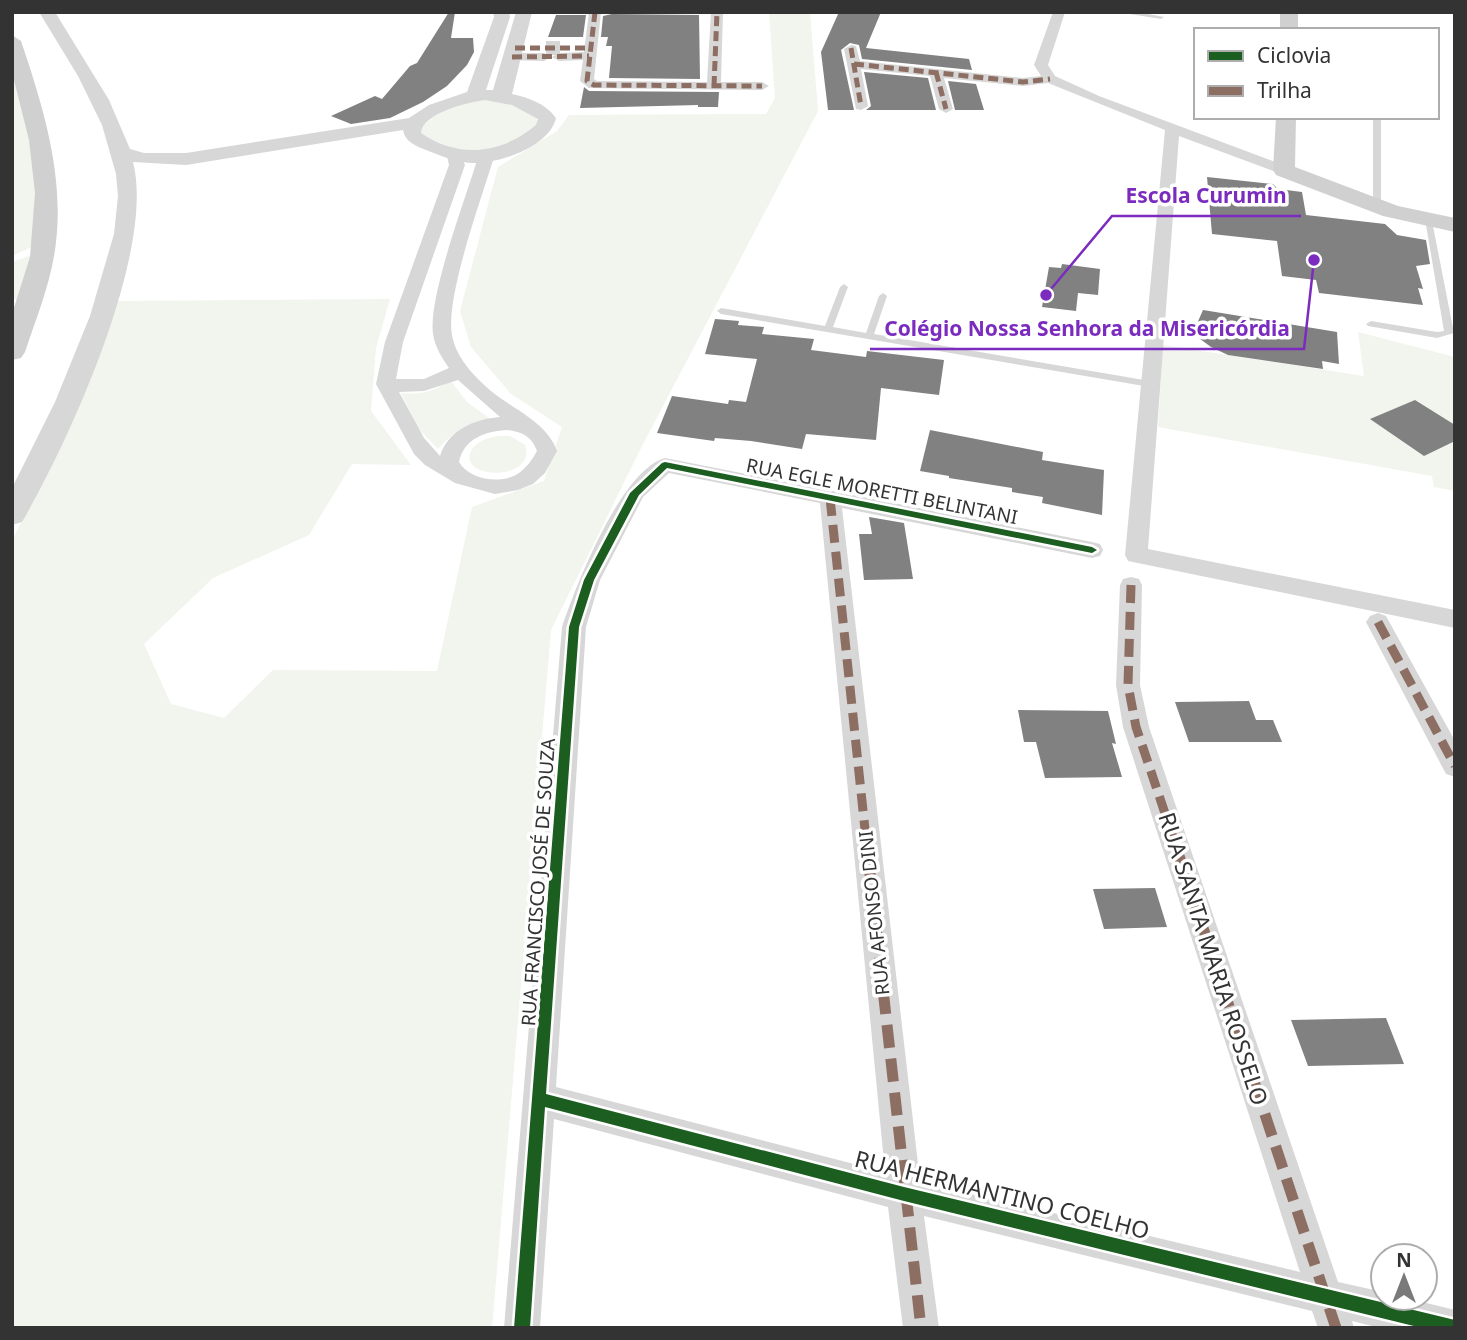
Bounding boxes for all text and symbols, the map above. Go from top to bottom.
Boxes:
legend [1194,28,1439,119]
text: Ciclovia [1257,41,1331,69]
text: Trilha [1257,76,1312,104]
callout: Escola Curumin [1112,174,1301,216]
text: Escola Curumin [1125,181,1287,209]
callout: Colégio Nossa Senhora da Misericórdia [870,307,1304,349]
text: Colégio Nossa Senhora da Misericórdia [884,314,1290,342]
street label: RUA EGLE MORETTI BELINTANI [744,452,1020,530]
street label: RUA FRANCISCO JOSÉ DE SOUZA [515,736,561,1027]
street label: RUA SANTA MARIA ROSSELO [1151,808,1277,1109]
street label: RUA AFONSO DINI [852,829,896,997]
street label: RUA HERMANTINO COELHO [852,1142,1153,1246]
north arrow [1369,1242,1439,1312]
text: N [1396,1247,1412,1273]

